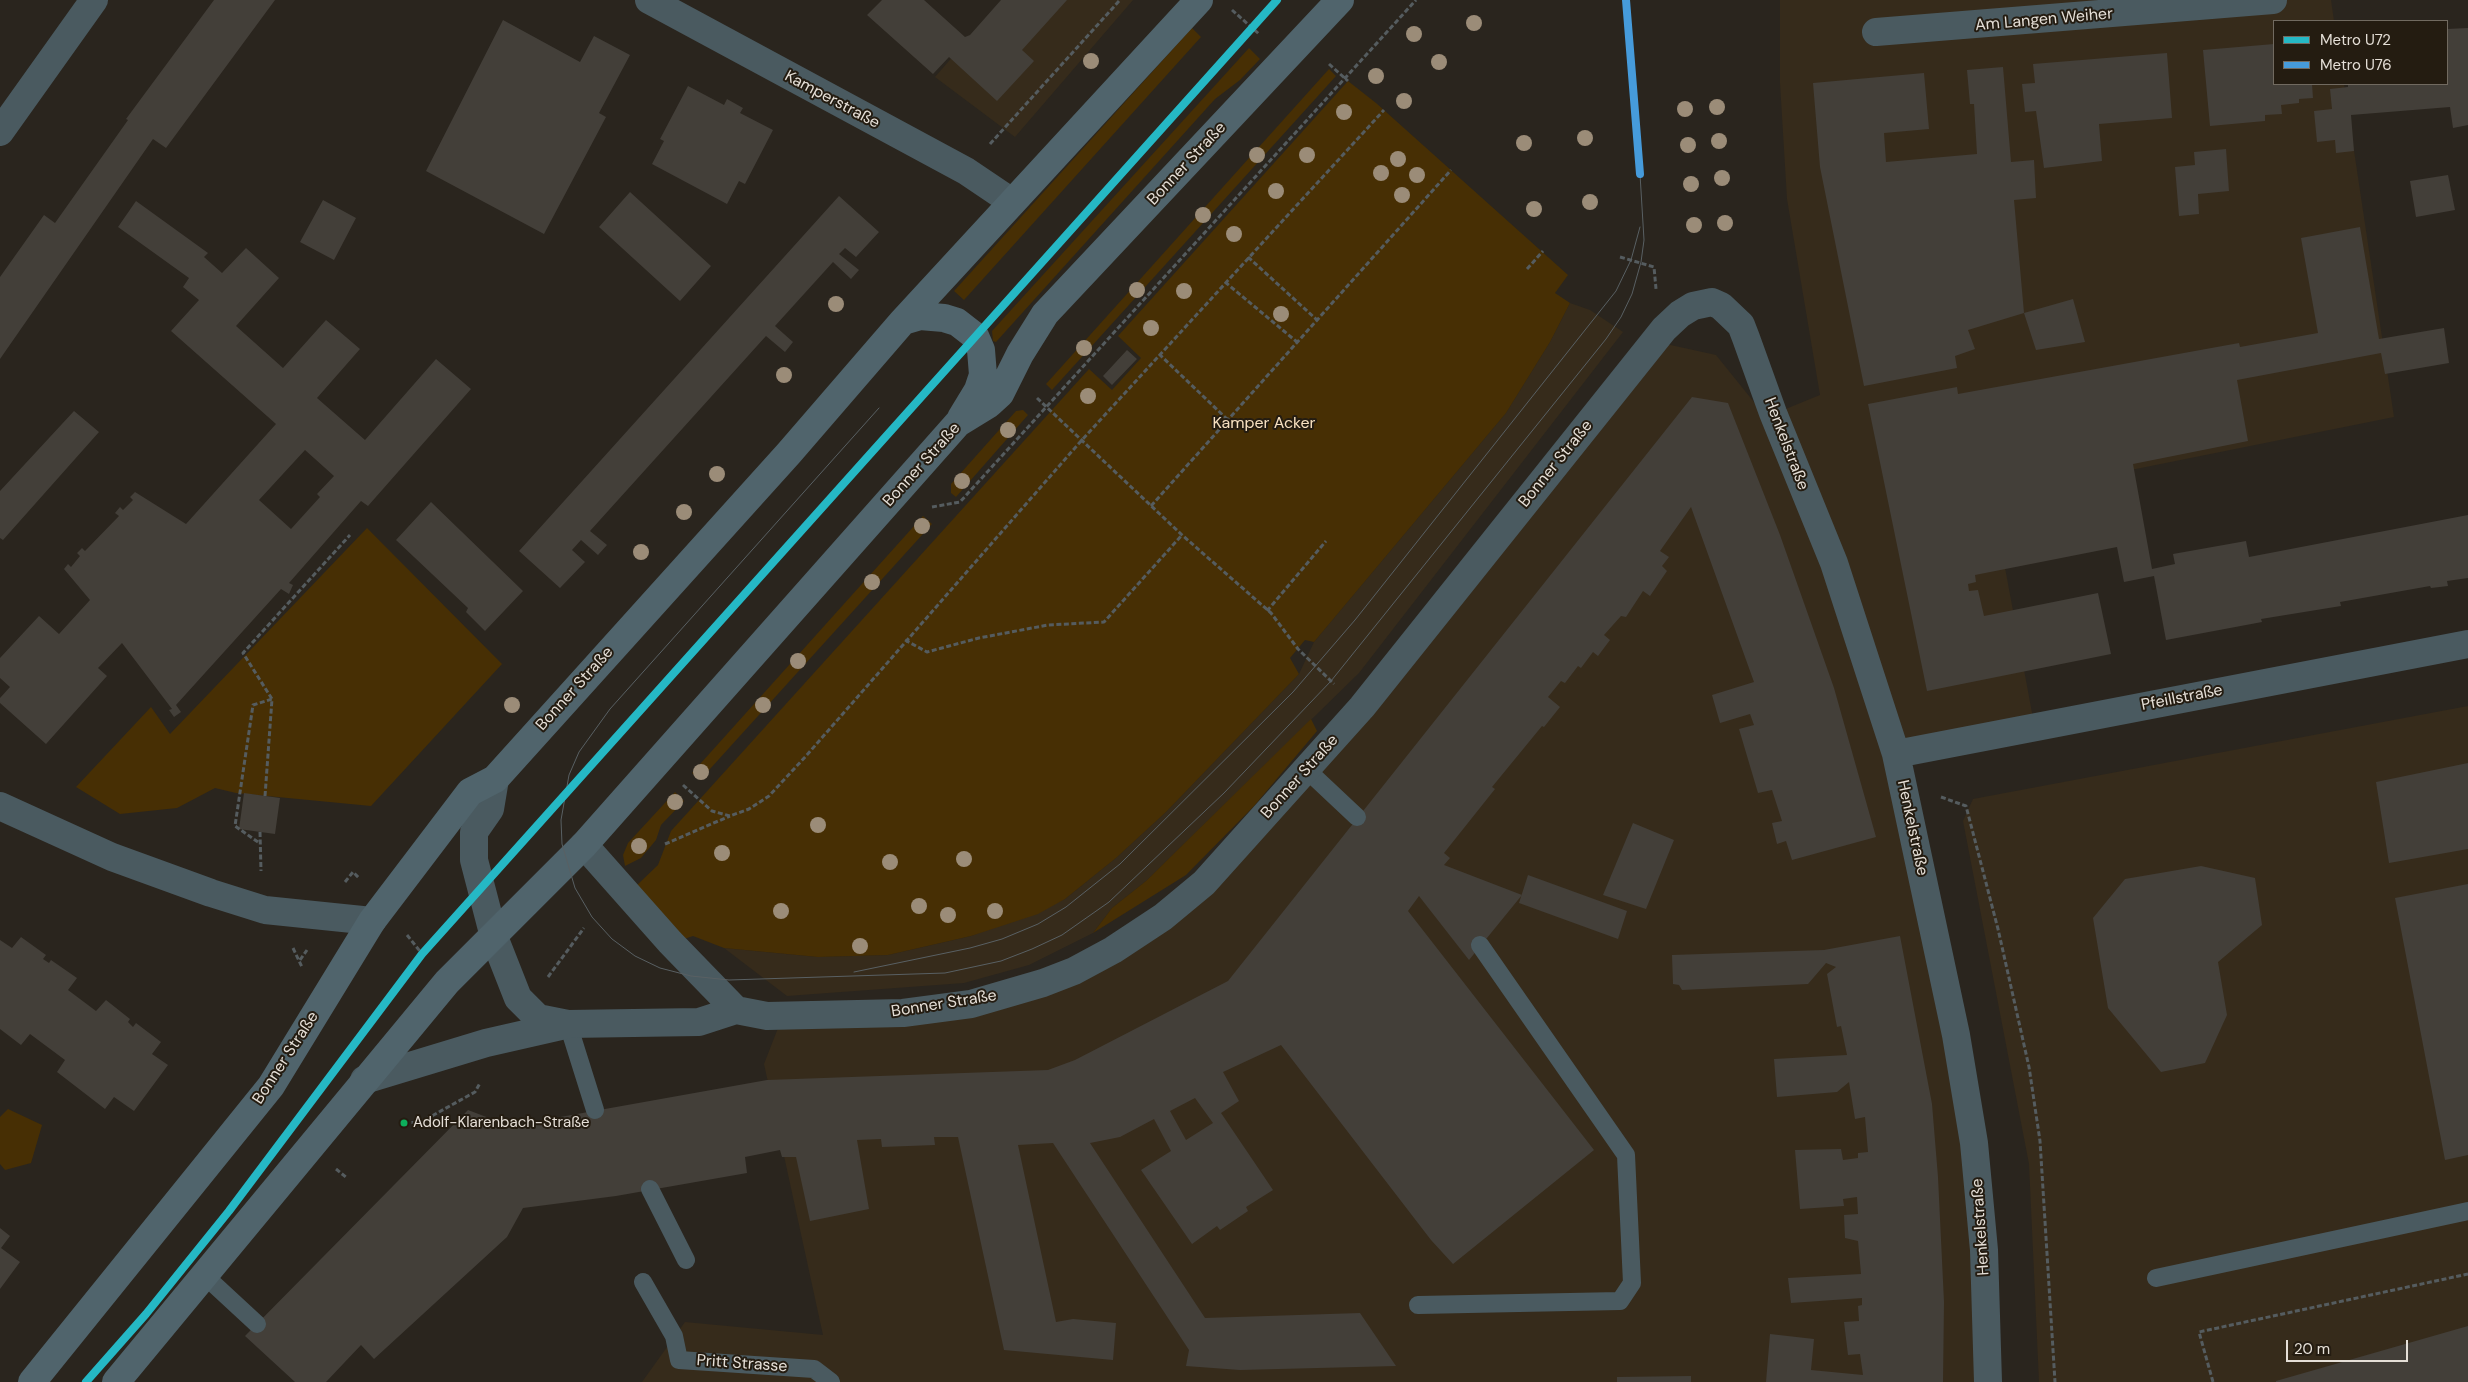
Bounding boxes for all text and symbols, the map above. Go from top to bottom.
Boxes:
street label: Am Langen Weiher [1974,4,2114,36]
legend [2273,20,2448,85]
text: Metro U72 [2320,30,2391,50]
text: Metro U76 [2320,55,2392,75]
street label: Kamperstraße [781,67,883,133]
street label: Bonner Straße [1144,119,1230,209]
street label: Henkelstraße [1760,395,1812,493]
park label: Kamper Acker [1212,414,1316,434]
street label: Bonner Straße [1515,417,1597,511]
street label: Bonner Straße [879,419,965,511]
street label: Bonner Straße [532,643,618,735]
street label: Pfeillstraße [2140,681,2224,715]
street label: Bonner Straße [1257,731,1343,823]
street label: Henkelstraße [1892,778,1932,878]
street label: Bonner Straße [890,986,998,1022]
street label: Bonner Straße [249,1008,323,1108]
place label: Adolf-Klarenbach-Straße [413,1114,589,1132]
marker: Adolf-Klarenbach-Straße [399,1118,409,1128]
street label: Henkelstraße [1968,1178,1994,1276]
scale bar [2288,1330,2410,1362]
text: 20 m [2294,1339,2330,1359]
street label: Pritt Strasse [696,1351,788,1377]

